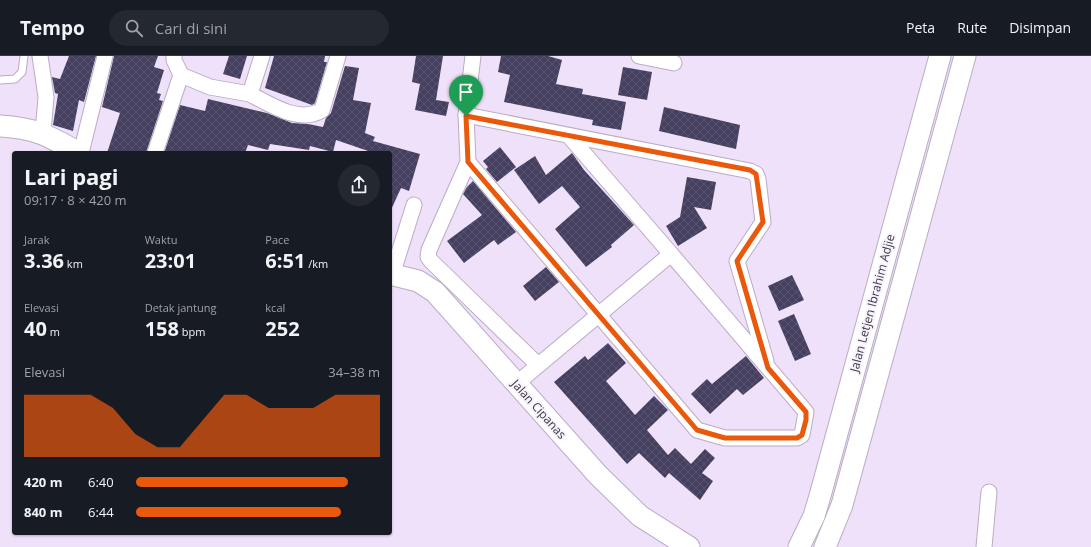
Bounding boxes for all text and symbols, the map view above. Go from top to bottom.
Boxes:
search box [109,10,389,46]
text: Tempo [20,15,85,41]
icon: search [123,17,145,39]
text: Cari di sini [155,18,227,38]
text: Peta [906,18,935,37]
text: Rute [957,18,987,37]
text: Disimpan [1009,18,1071,37]
pin [449,75,483,116]
icon: arrive [455,81,477,103]
text: Lari pagi [24,161,119,191]
button: share [338,164,380,206]
text: 09:17 · 8 × 420 m [24,191,127,209]
text: Jarak [24,232,49,247]
text: Waktu [145,232,177,247]
text: Pace [265,232,290,247]
street label: Jalan Letjen Ibrahim Adjie [845,232,899,375]
text: 3.36 [24,247,64,274]
text: 23:01 [145,247,196,274]
text: 6:51 [265,247,305,274]
text: km [64,256,83,271]
text: /km [305,256,328,271]
text: Elevasi [24,300,59,315]
text: Detak jantung [145,300,217,315]
text: kcal [265,300,285,315]
text: 40 [24,315,47,342]
text: 158 [145,315,179,342]
text: 252 [265,315,300,342]
text: m [47,324,60,339]
text: bpm [179,324,205,339]
text: Elevasi [24,363,65,381]
text: 34–38 m [328,363,380,381]
street label: Jalan Cipanas [507,375,570,443]
text: 420 m [24,473,62,491]
text: 6:40 [88,473,114,491]
text: 840 m [24,503,62,521]
text: 6:44 [88,503,114,521]

